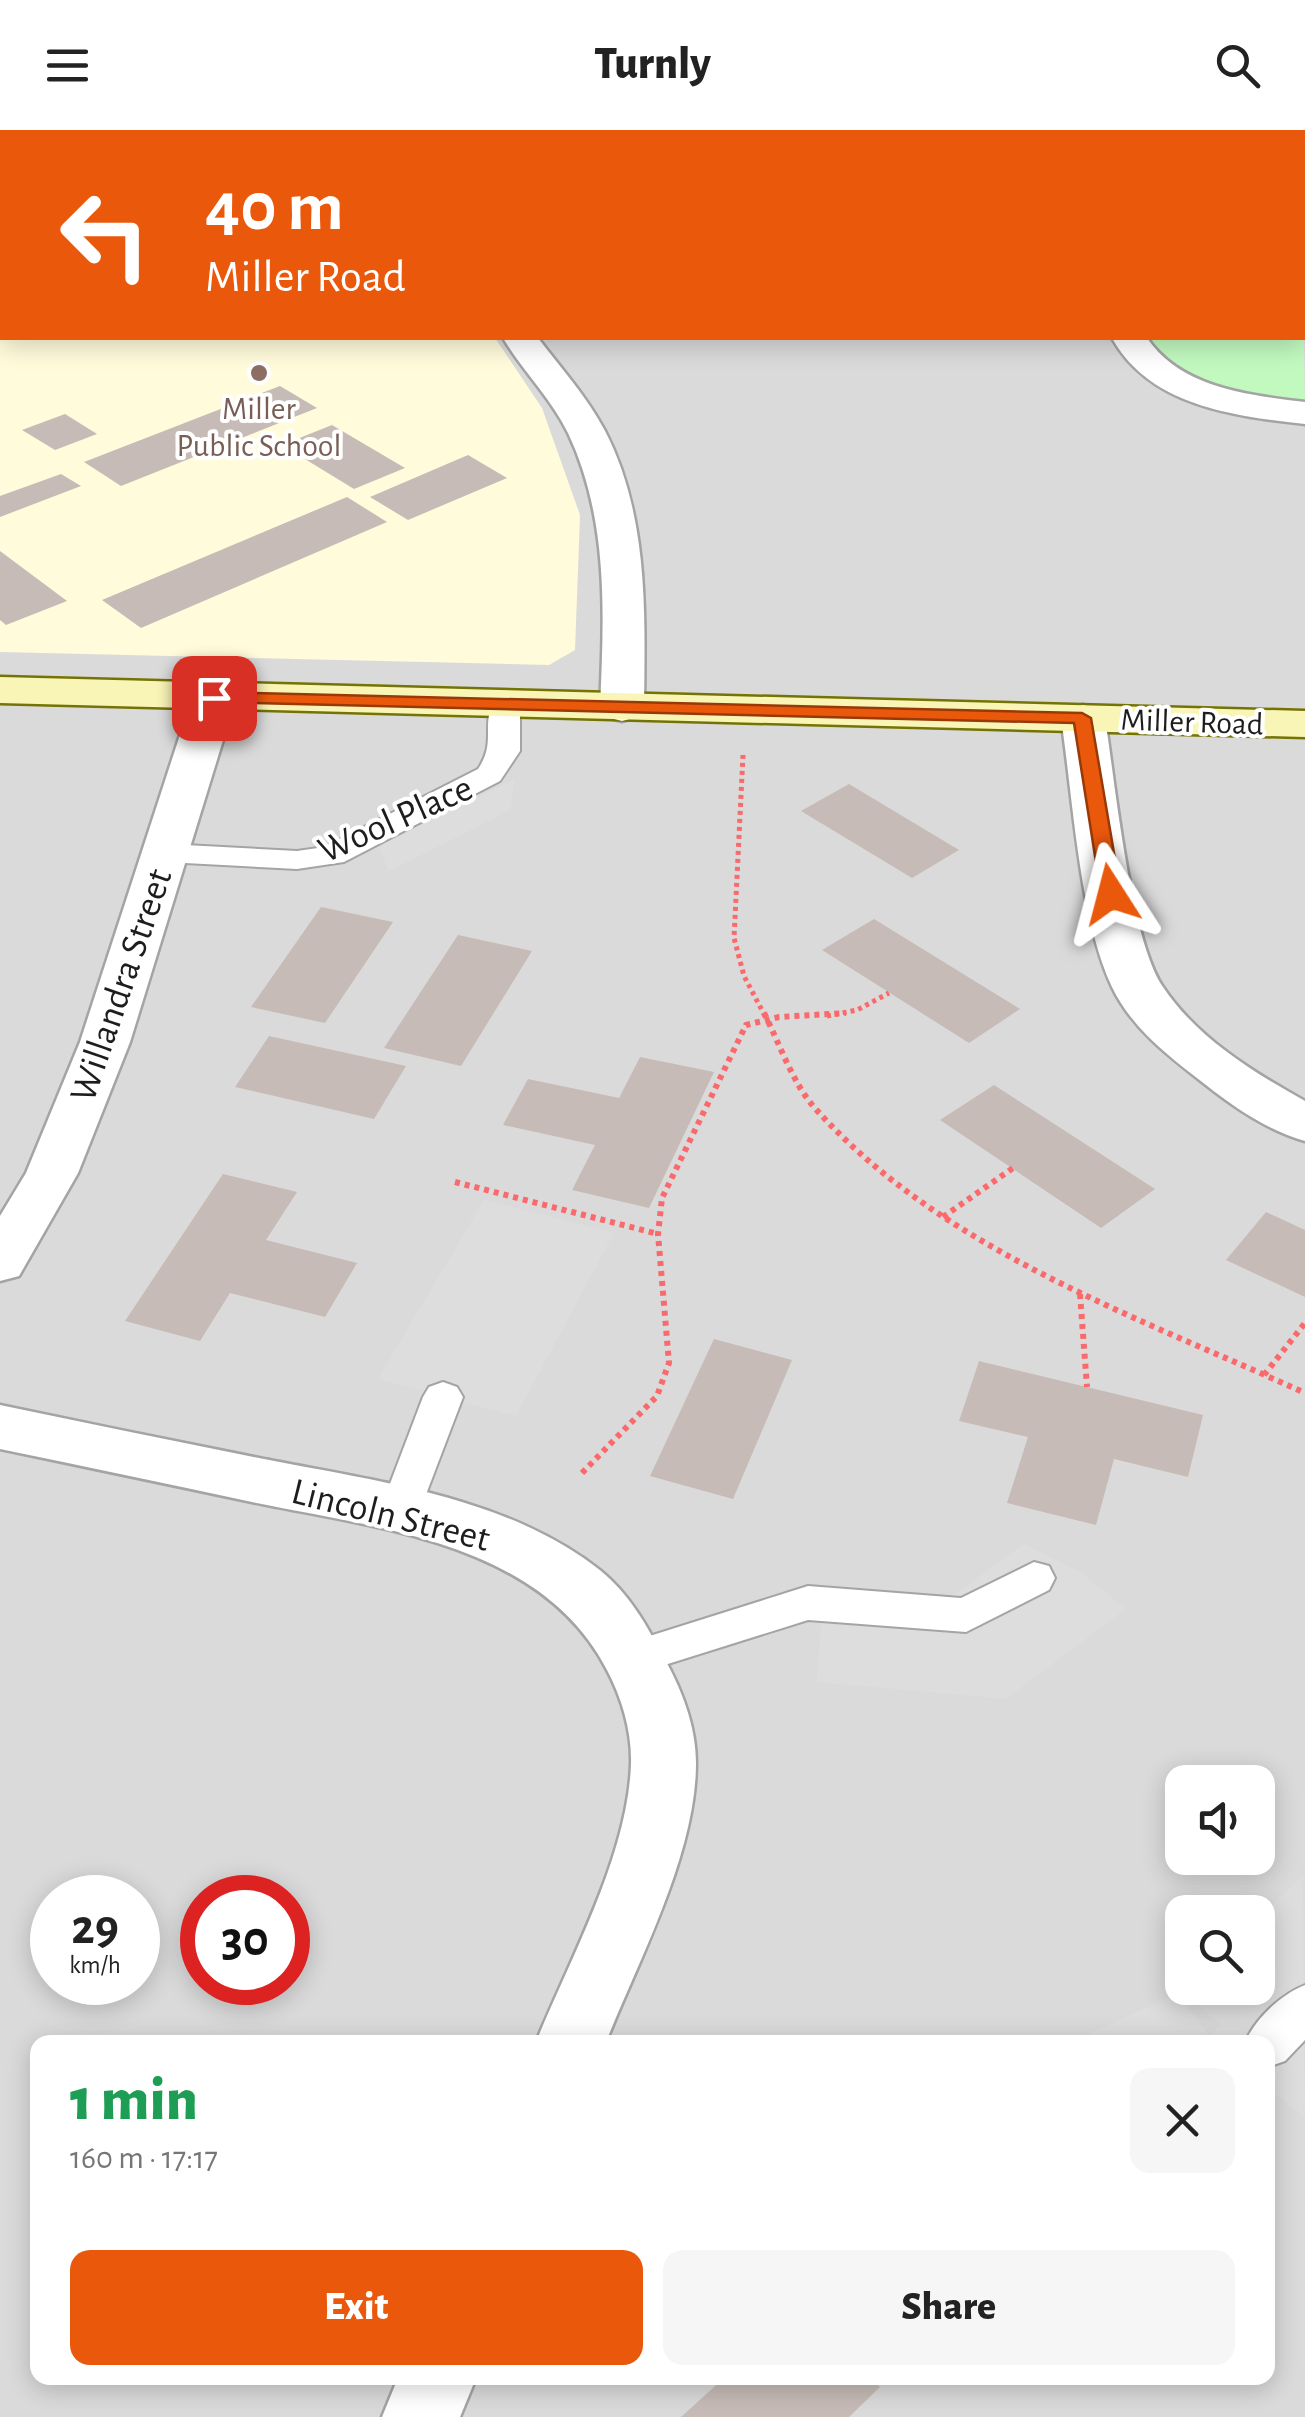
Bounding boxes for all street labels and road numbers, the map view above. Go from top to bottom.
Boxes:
street label: Miller Road [1120,704,1264,740]
street label: Wool Place [313,769,478,871]
street label: Willandra Street [64,864,180,1107]
street label: Lincoln Street [288,1473,493,1559]

